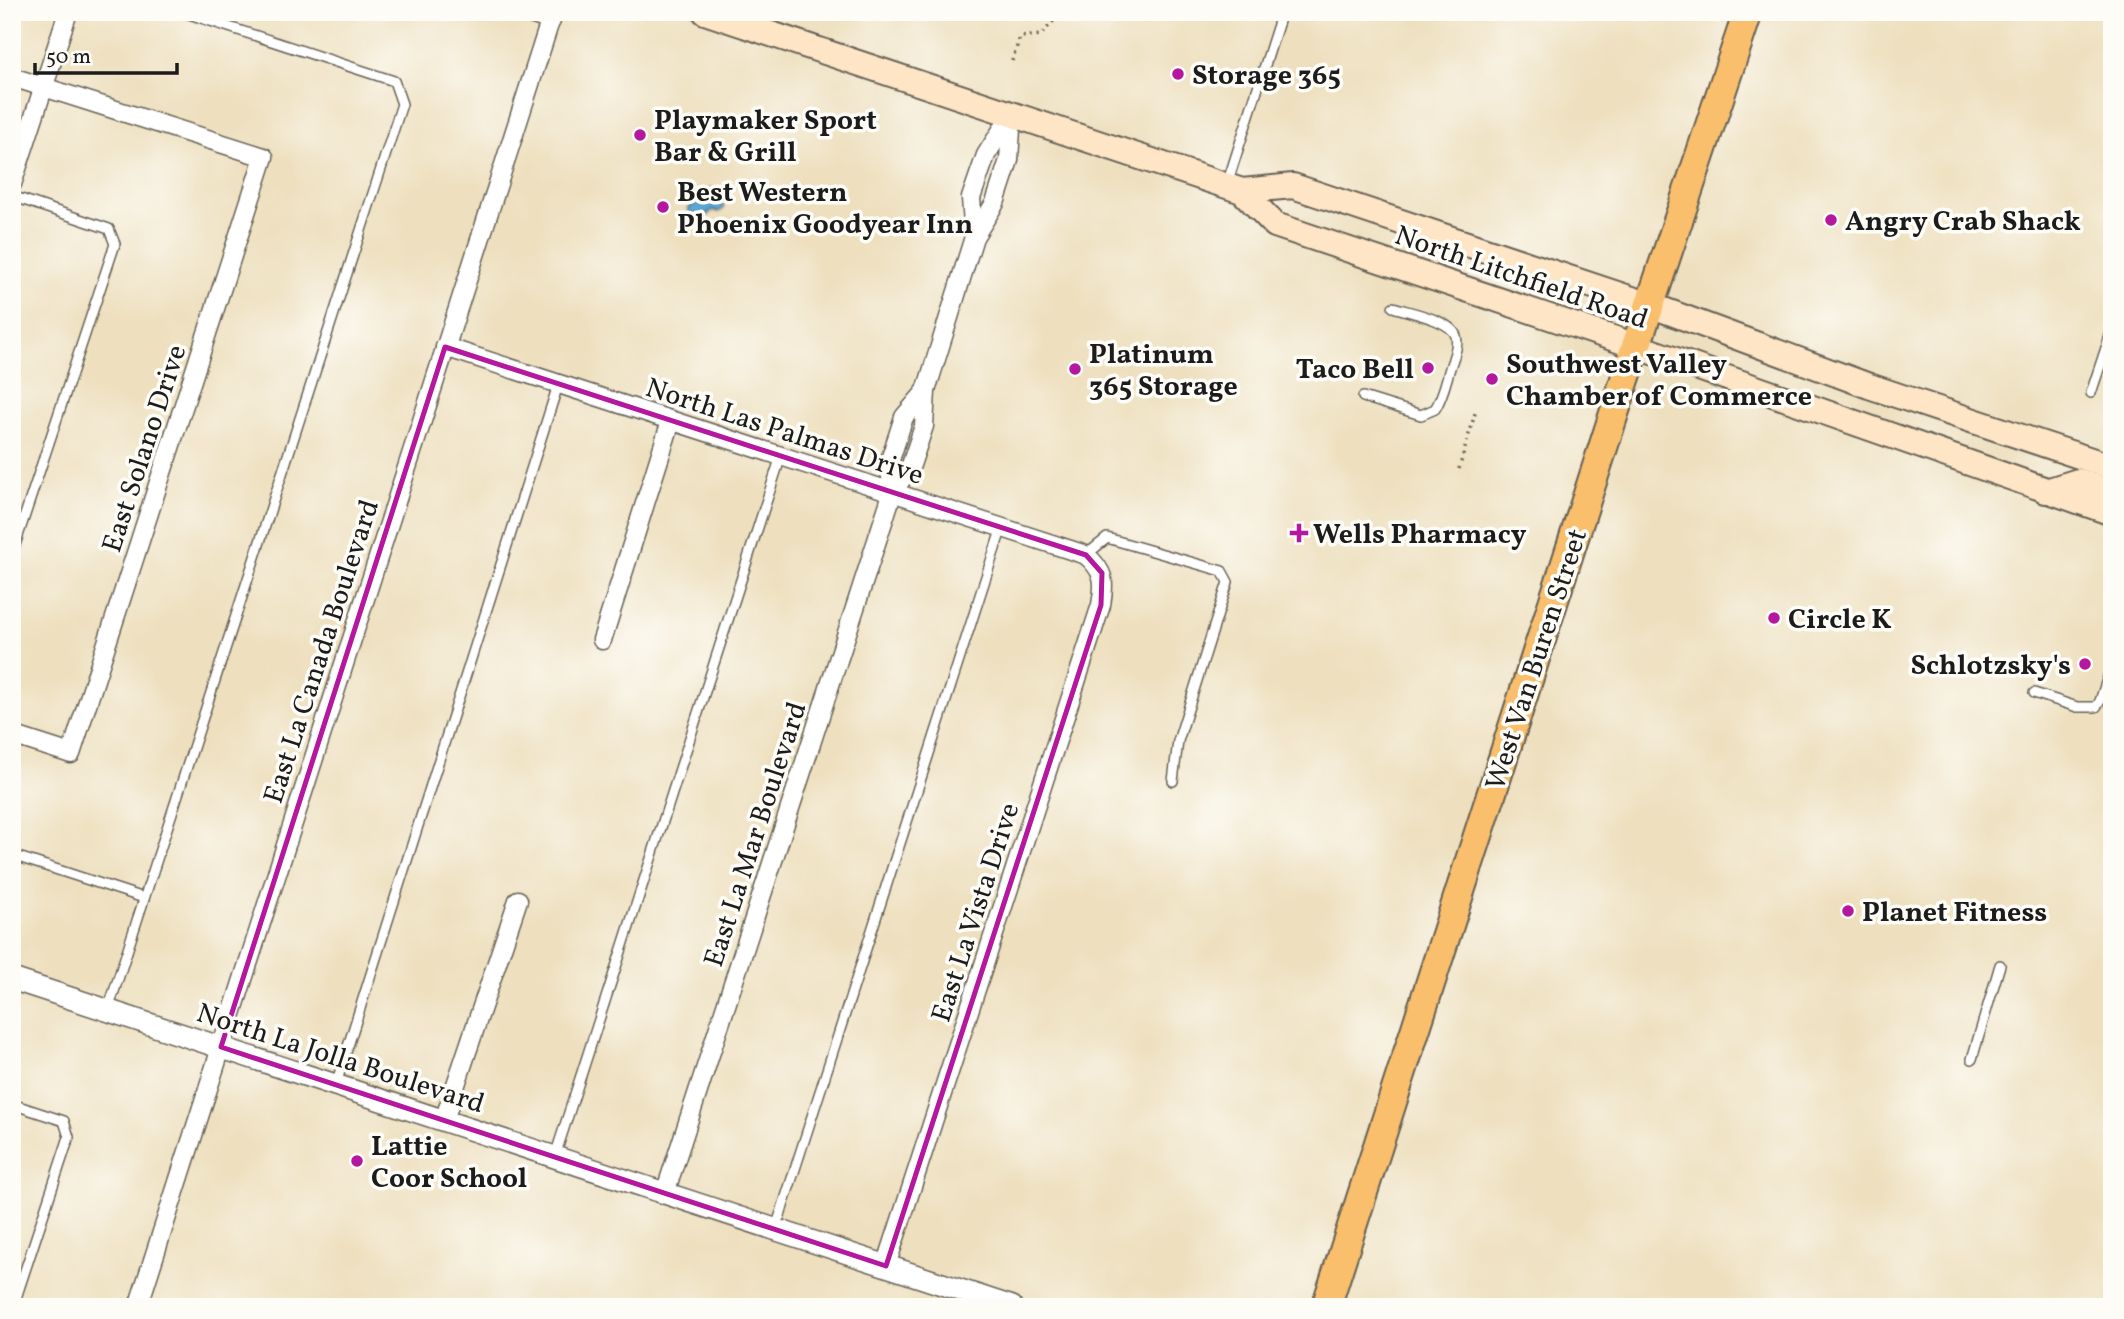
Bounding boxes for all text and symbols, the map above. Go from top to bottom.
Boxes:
scale bar [35,32,177,76]
text: 50 m [46,43,91,72]
place label: Storage 365 [1192,57,1341,96]
marker: Storage 365 [1170,66,1186,82]
place label: Playmaker Sport Bar & Grill [654,102,877,173]
marker: Playmaker Sport Bar & Grill [632,127,648,143]
place label: Best Western Phoenix Goodyear Inn [677,174,973,245]
marker: Best Western Phoenix Goodyear Inn [655,199,671,215]
place label: Angry Crab Shack [1845,203,2081,242]
marker: Angry Crab Shack [1823,212,1839,228]
street label: North Litchfield Road [1389,217,1653,340]
place label: Platinum 365 Storage [1089,336,1238,407]
street label: East Solano Drive [93,340,197,558]
place label: Southwest Valley Chamber of Commerce [1506,346,1812,417]
place label: Taco Bell [1296,351,1414,390]
marker: Taco Bell [1420,360,1436,376]
marker: Platinum 365 Storage [1067,361,1083,377]
street label: North Las Palmas Drive [640,369,928,496]
marker: Southwest Valley Chamber of Commerce [1484,371,1500,387]
street label: East La Canada Boulevard [255,495,390,809]
place label: Wells Pharmacy [1313,516,1527,555]
street label: West Van Buren Street [1477,524,1598,795]
marker: Wells Pharmacy [1291,525,1307,541]
place label: Circle K [1788,601,1892,640]
marker: Circle K [1766,610,1782,626]
place label: Schlotzsky's [1910,647,2071,686]
marker: Schlotzsky's [2077,656,2093,672]
street label: East La Mar Boulevard [695,697,818,972]
street label: East La Vista Drive [923,798,1030,1027]
place label: Planet Fitness [1862,894,2047,933]
marker: Planet Fitness [1840,903,1856,919]
street label: North La Jolla Boulevard [191,994,489,1124]
place label: Lattie Coor School [371,1128,527,1199]
marker: Lattie Coor School [349,1153,365,1169]

